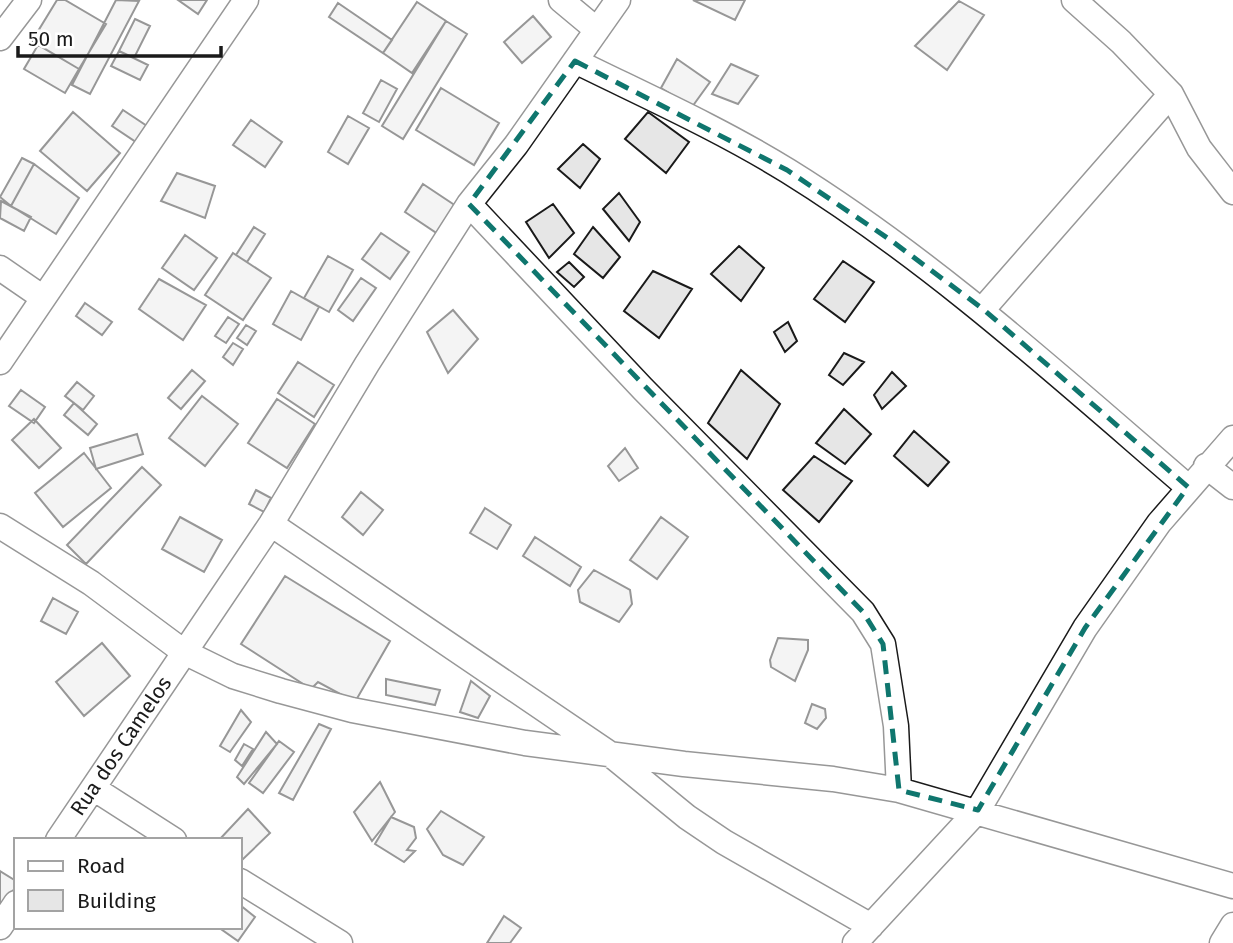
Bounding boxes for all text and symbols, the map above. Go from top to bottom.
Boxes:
scale bar [18,14,220,58]
text: 50 m [28,26,74,52]
street label: Rua dos Camelos [65,671,177,821]
legend [14,838,242,929]
text: Road [77,853,125,879]
text: Building [77,888,156,914]

